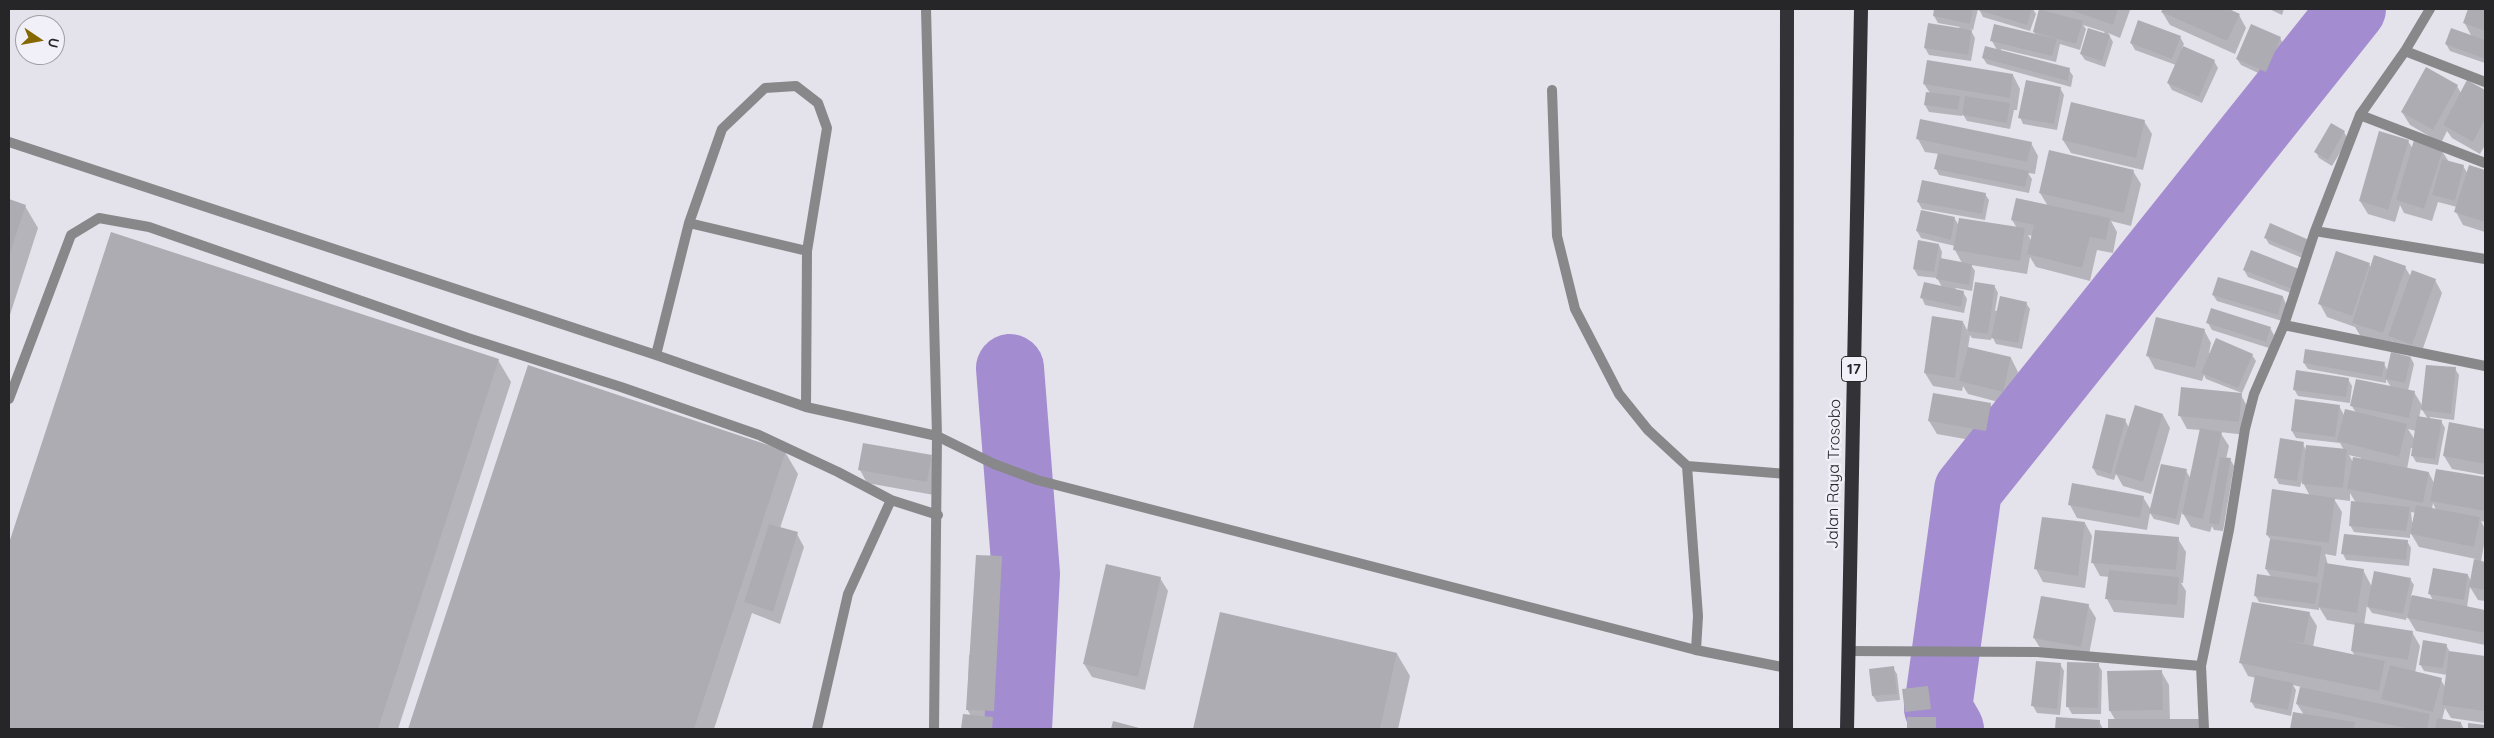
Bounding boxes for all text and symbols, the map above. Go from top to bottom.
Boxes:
north arrow [15,15,65,65]
text: U [44,36,64,50]
road number: 17 [1842,356,1866,382]
street label: Jalan Raya Trosobo [1823,399,1845,549]

